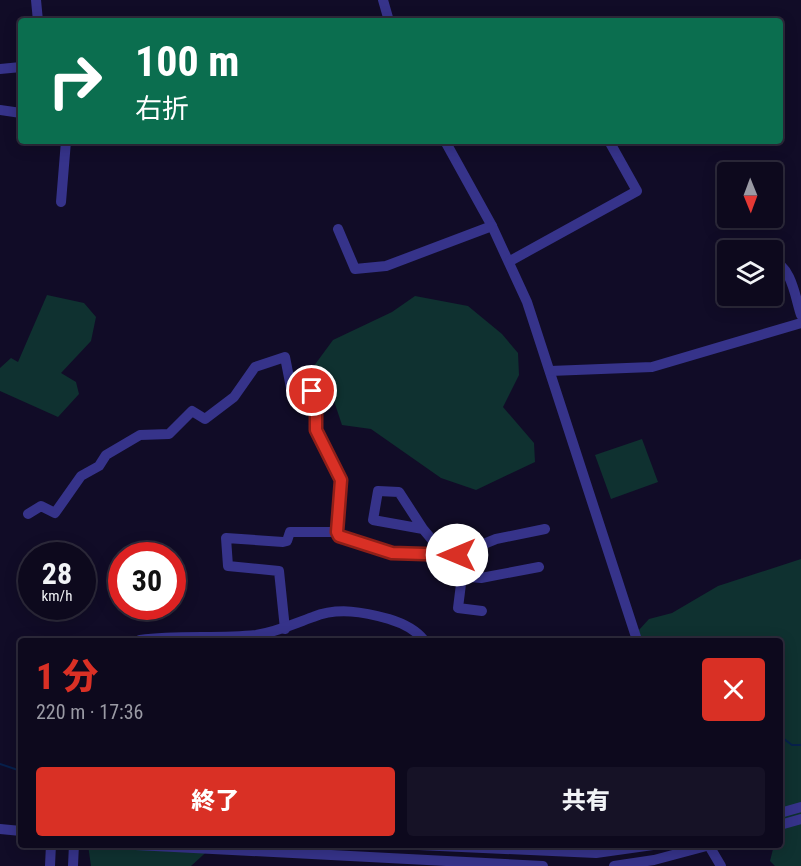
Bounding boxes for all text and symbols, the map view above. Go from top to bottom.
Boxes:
text: 100 m [135,37,240,86]
icon: right [36,42,114,120]
text: 右折 [135,93,189,125]
north arrow [717,162,783,228]
map controls [717,162,783,306]
button: layers [717,240,783,306]
pin [286,365,337,416]
icon: arrive [295,374,328,407]
position arrow [425,523,489,587]
speed limit sign: 30 [108,542,186,620]
text: 28 [42,556,72,591]
text: km/h [42,587,72,605]
text: 1 分 [36,656,99,698]
button: close [702,658,765,721]
text: 220 m · 17:36 [36,700,143,724]
button: 終了 [36,767,395,836]
button: 共有 [407,767,765,836]

